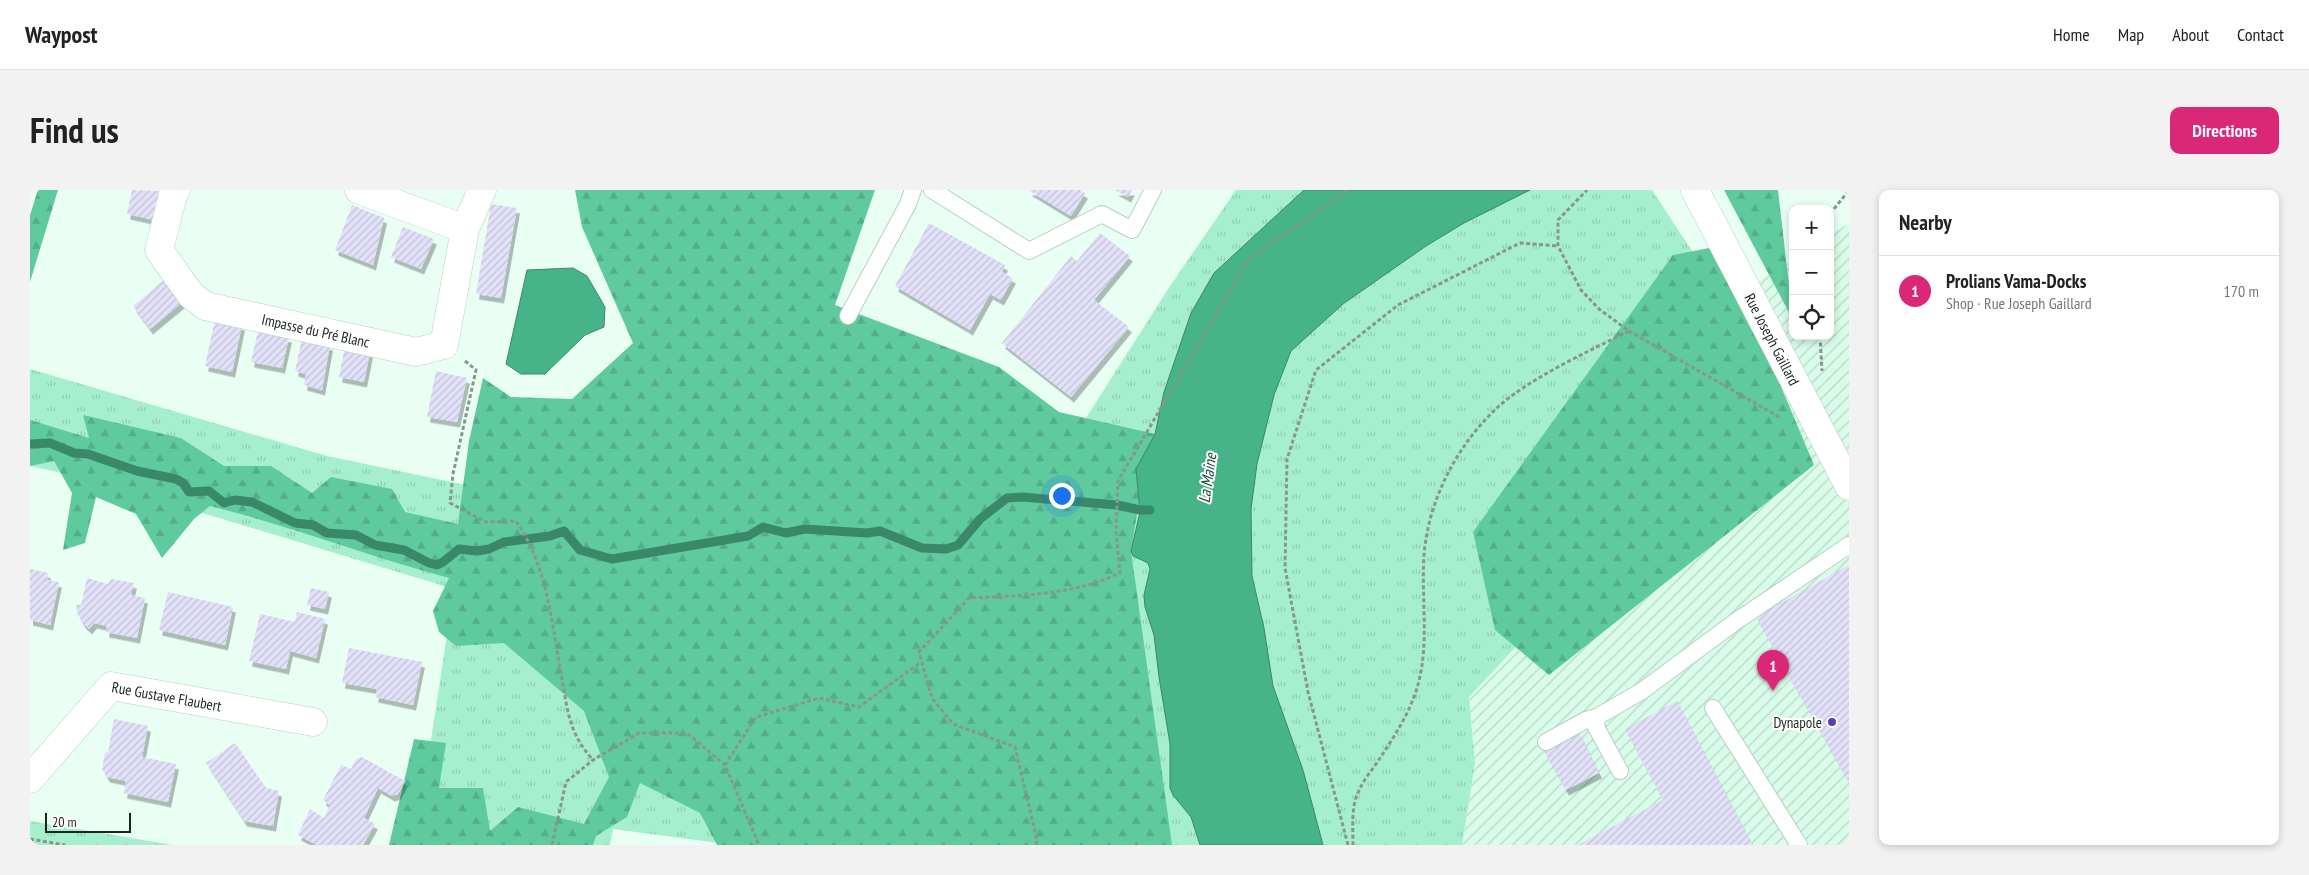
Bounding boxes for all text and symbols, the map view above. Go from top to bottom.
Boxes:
text: Waypost [25,19,98,50]
text: Home [2053,23,2090,46]
text: Map [2118,23,2144,46]
text: About [2172,23,2209,46]
text: Contact [2237,23,2284,46]
text: Find us [30,107,119,153]
button: Directions [2170,107,2279,154]
map controls [1789,205,1834,340]
button: + [1789,205,1834,250]
text: Nearby [1899,209,1952,236]
button: − [1789,250,1834,295]
text: Prolians Vama-Docks [1946,269,2086,293]
text: 1 [1911,281,1919,301]
text: 170 m [2224,281,2259,301]
street label: Rue Joseph Gaillard [1741,290,1804,388]
text: Shop · Rue Joseph Gaillard [1946,293,2092,313]
button: locate [1789,295,1834,340]
street label: Impasse du Pré Blanc [260,309,372,351]
water label: La Maine [1194,451,1221,504]
your location [1049,483,1075,509]
pin: 1 [1757,650,1789,691]
street label: Rue Gustave Flaubert [110,677,223,715]
place label: Dynapole [1773,713,1822,732]
marker: Dynapole [1826,716,1838,728]
scale bar [45,810,131,833]
text: 20 m [52,813,77,831]

